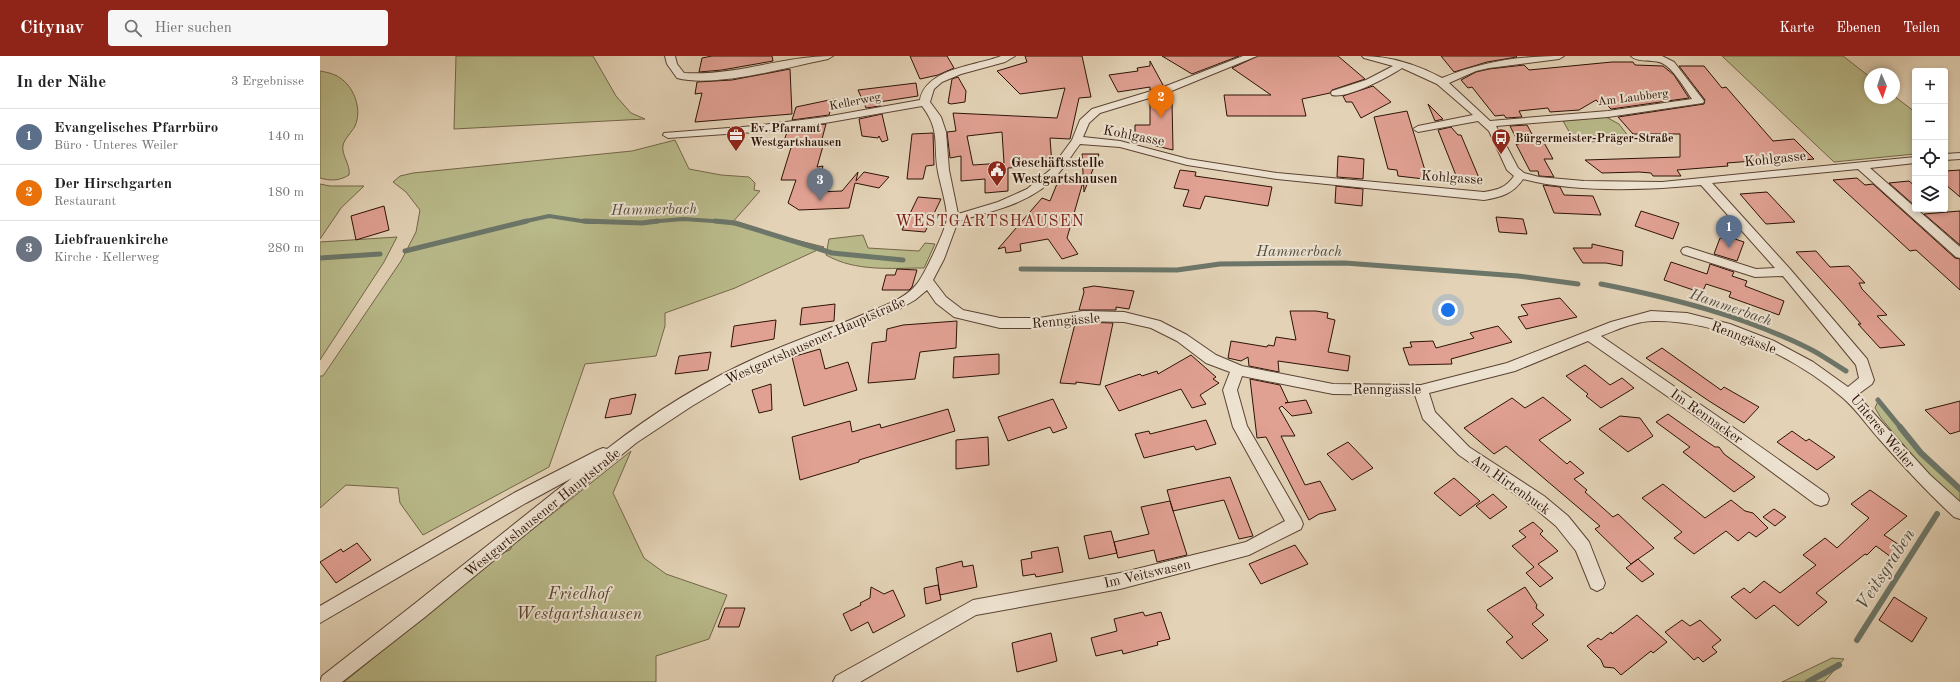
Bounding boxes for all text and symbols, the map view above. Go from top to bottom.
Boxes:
search box [108,10,388,46]
icon: search [122,17,144,39]
text: Citynav [20,19,84,38]
text: Hier suchen [154,21,232,36]
text: Karte [1780,21,1814,35]
text: Ebenen [1836,21,1881,35]
text: Teilen [1903,21,1940,35]
north arrow [1864,68,1900,104]
map controls [1912,68,1948,212]
button: + [1912,68,1948,104]
text: In der Nähe [16,74,106,91]
text: 3 Ergebnisse [231,75,304,88]
pin: 2 [1148,85,1174,118]
street label: Am Laubberg [1597,88,1670,108]
street label: Kellerweg [828,91,882,113]
button: − [1912,104,1948,140]
text: Evangelisches Pfarrbüro [54,121,218,136]
place label: Ev. Pfarramt Westgartshausen [750,123,842,149]
street label: Kohlgasse [1102,123,1166,149]
office icon: Ev. Pfarramt Westgartshausen [725,124,747,152]
bus stop icon: Bürgermeister-Präger-Straße [1490,127,1512,155]
text: 1 [25,130,33,143]
text: 140 m [267,130,304,143]
place label: Bürgermeister-Präger-Straße [1515,133,1674,145]
text: Büro · Unteres Weiler [54,139,178,152]
button: locate [1912,140,1948,176]
street label: Kohlgasse [1744,149,1807,169]
place label: Geschäftsstelle Westgartshausen [1011,156,1118,186]
public building icon: Geschäftsstelle Westgartshausen [986,159,1008,187]
pin: 3 [807,168,833,201]
street label: Kohlgasse [1421,169,1483,187]
button: layers [1912,176,1948,212]
text: Der Hirschgarten [54,177,172,192]
text: 2 [25,186,33,199]
text: 180 m [267,186,304,199]
text: Restaurant [54,195,116,208]
water label: Hammerbach [610,202,698,219]
district label: WESTGARTSHAUSEN [895,214,1085,230]
pin: 1 [1716,215,1742,248]
text: Liebfrauenkirche [54,233,168,248]
text: 3 [25,242,33,255]
text: 280 m [267,242,304,255]
water label: Hammerbach [1255,245,1342,260]
text: Kirche · Kellerweg [54,251,159,264]
water label: Hammerbach [1686,287,1774,330]
street label: Westgartshausener Hauptstraße [723,295,908,387]
your location [1438,300,1458,320]
street label: Renngässle [1031,311,1101,331]
street label: Renngässle [1709,319,1778,357]
street label: Renngässle [1353,383,1421,397]
street label: Im Rennacker [1668,387,1745,447]
street label: Unteres Weiler [1847,392,1917,471]
street label: Westgartshausener Hauptstraße [462,446,623,580]
street label: Am Hirtenbuck [1468,452,1553,517]
water label: Veitsgraben [1853,526,1919,613]
street label: Im Veitswasen [1102,557,1192,591]
park label: Friedhof Westgartshausen [516,586,642,623]

